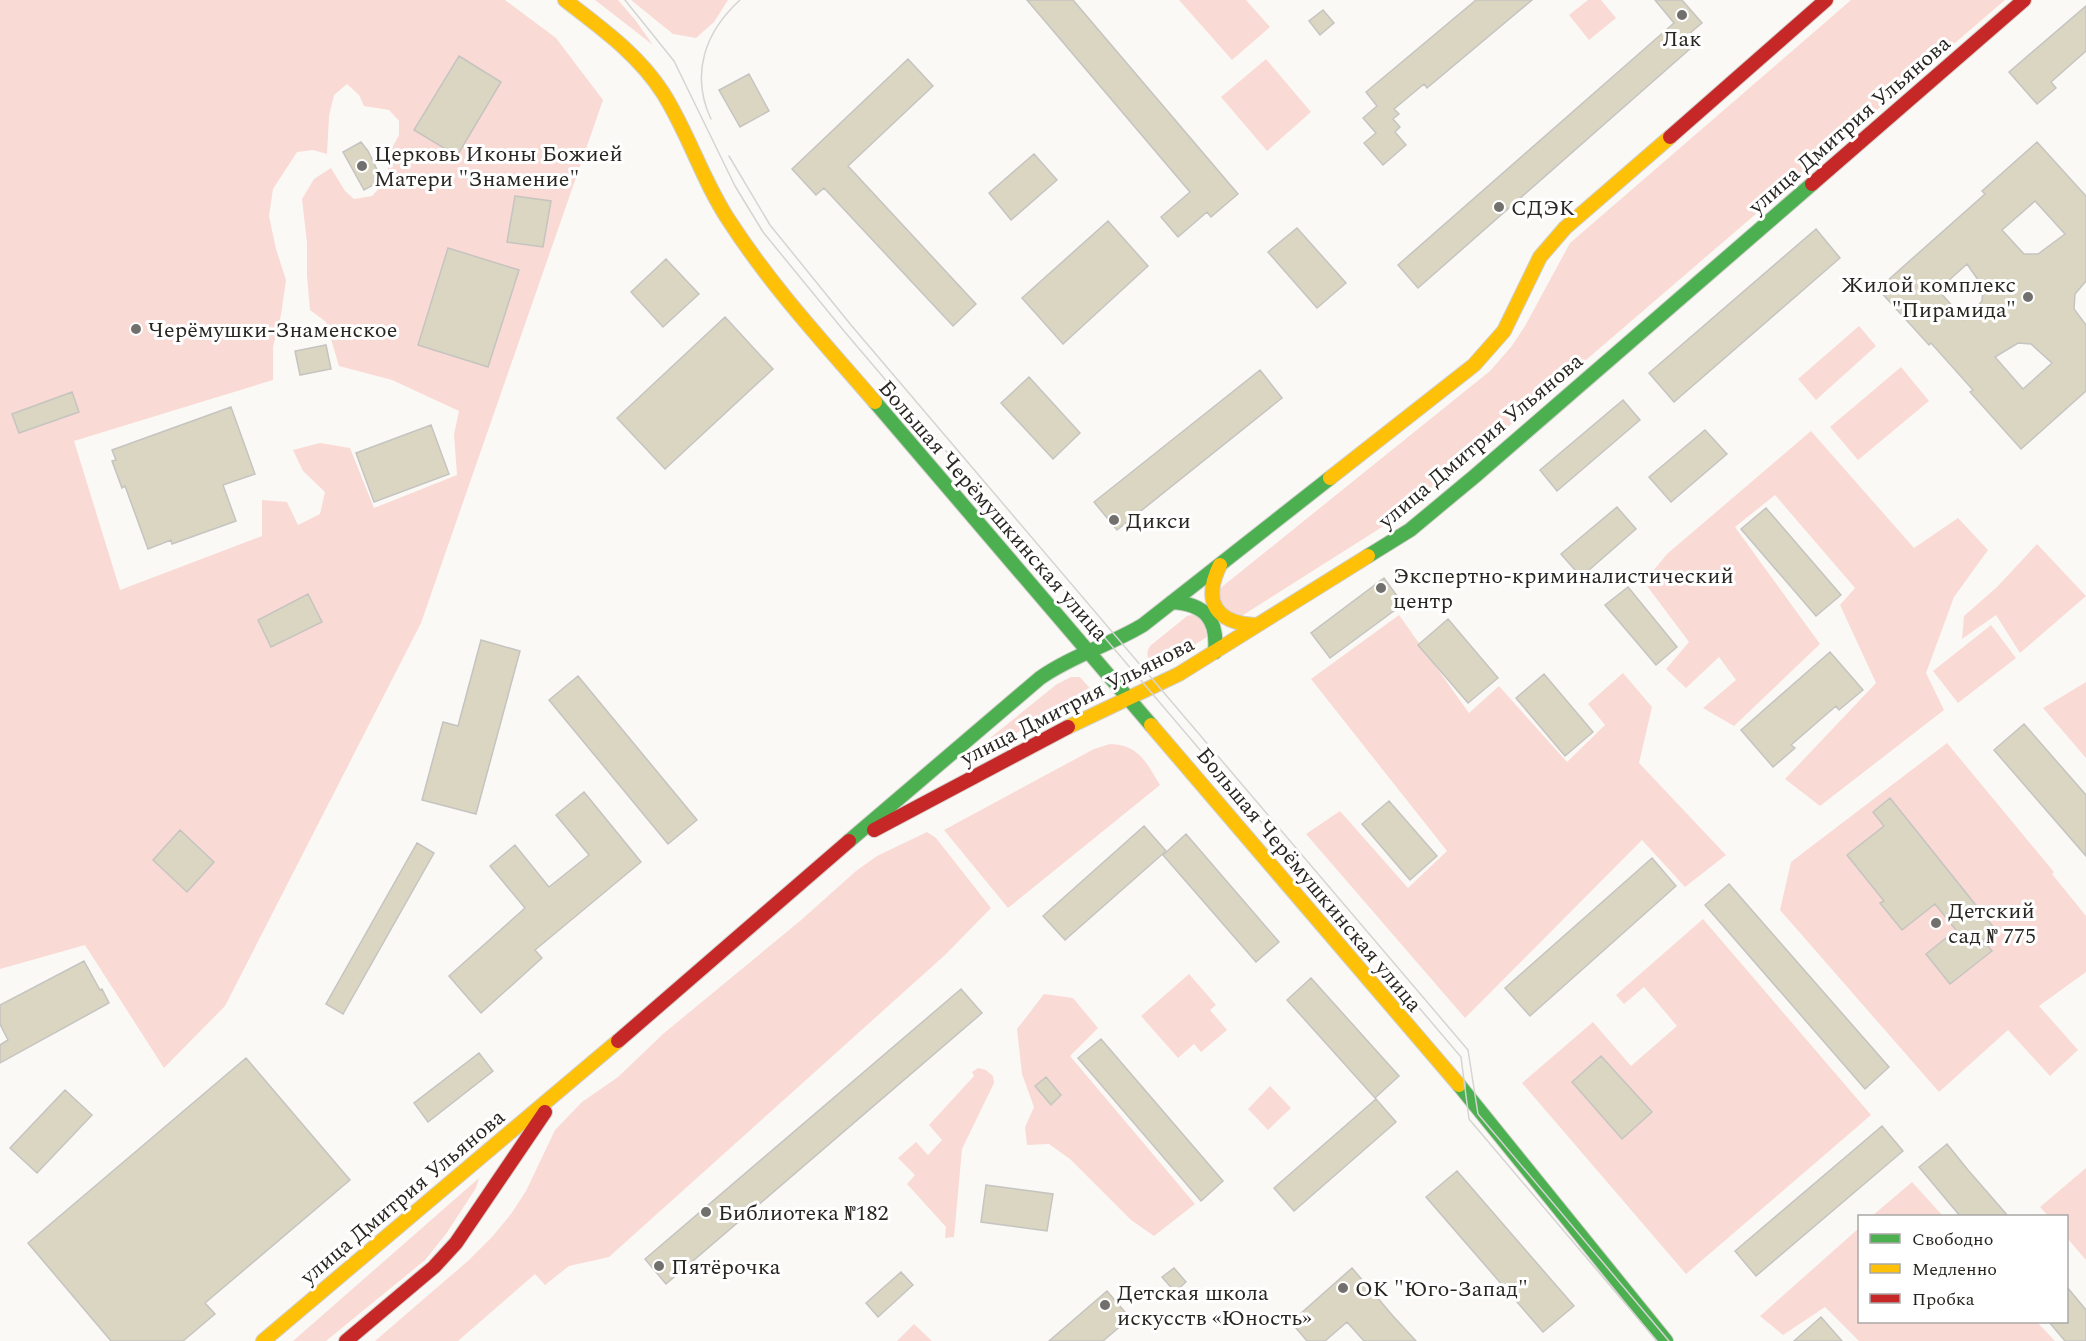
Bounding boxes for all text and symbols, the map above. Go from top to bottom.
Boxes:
marker: Лак [1675,8,1689,22]
place label: Лак [1663,23,1701,56]
street label: улица Дмитрия Ульянова [1741,28,1959,223]
place label: Церковь Иконы Божией Матери "Знамение" [374,138,623,196]
marker: Церковь Иконы Божией Матери "Знамение" [355,159,369,173]
place label: СДЭК [1511,192,1575,225]
marker: СДЭК [1492,200,1506,214]
place label: Жилой комплекс "Пирамида" [1841,269,2016,327]
marker: Жилой комплекс "Пирамида" [2021,290,2035,304]
place label: Черёмушки-Знаменское [148,314,397,347]
marker: Черёмушки-Знаменское [129,322,143,336]
street label: улица Дмитрия Ульянова [1370,345,1591,538]
street label: Большая Черёмушкинская улица [870,373,1116,649]
place label: Дикси [1126,505,1191,538]
marker: Дикси [1107,513,1121,527]
place label: Экспертно-криминалистический центр [1393,560,1734,618]
marker: Экспертно-криминалистический центр [1374,581,1388,595]
street label: улица Дмитрия Ульянова [954,628,1201,775]
street label: Большая Черёмушкинская улица [1188,740,1430,1020]
place label: Детский сад № 775 [1948,895,2036,953]
marker: Детский сад № 775 [1929,916,1943,930]
street label: улица Дмитрия Ульянова [292,1101,513,1294]
place label: Библиотека №182 [718,1197,888,1230]
marker: Библиотека №182 [699,1205,713,1219]
legend [1858,1215,2068,1323]
text: Свободно [1912,1226,1993,1253]
place label: Пятёрочка [671,1251,781,1284]
text: Медленно [1912,1256,1997,1283]
marker: Пятёрочка [652,1259,666,1273]
place label: ОК "Юго-Запад" [1355,1273,1528,1306]
place label: Детская школа искусств «Юность» [1117,1277,1312,1335]
marker: ОК "Юго-Запад" [1336,1281,1350,1295]
text: Пробка [1912,1286,1975,1313]
marker: Детская школа искусств «Юность» [1098,1298,1112,1312]

